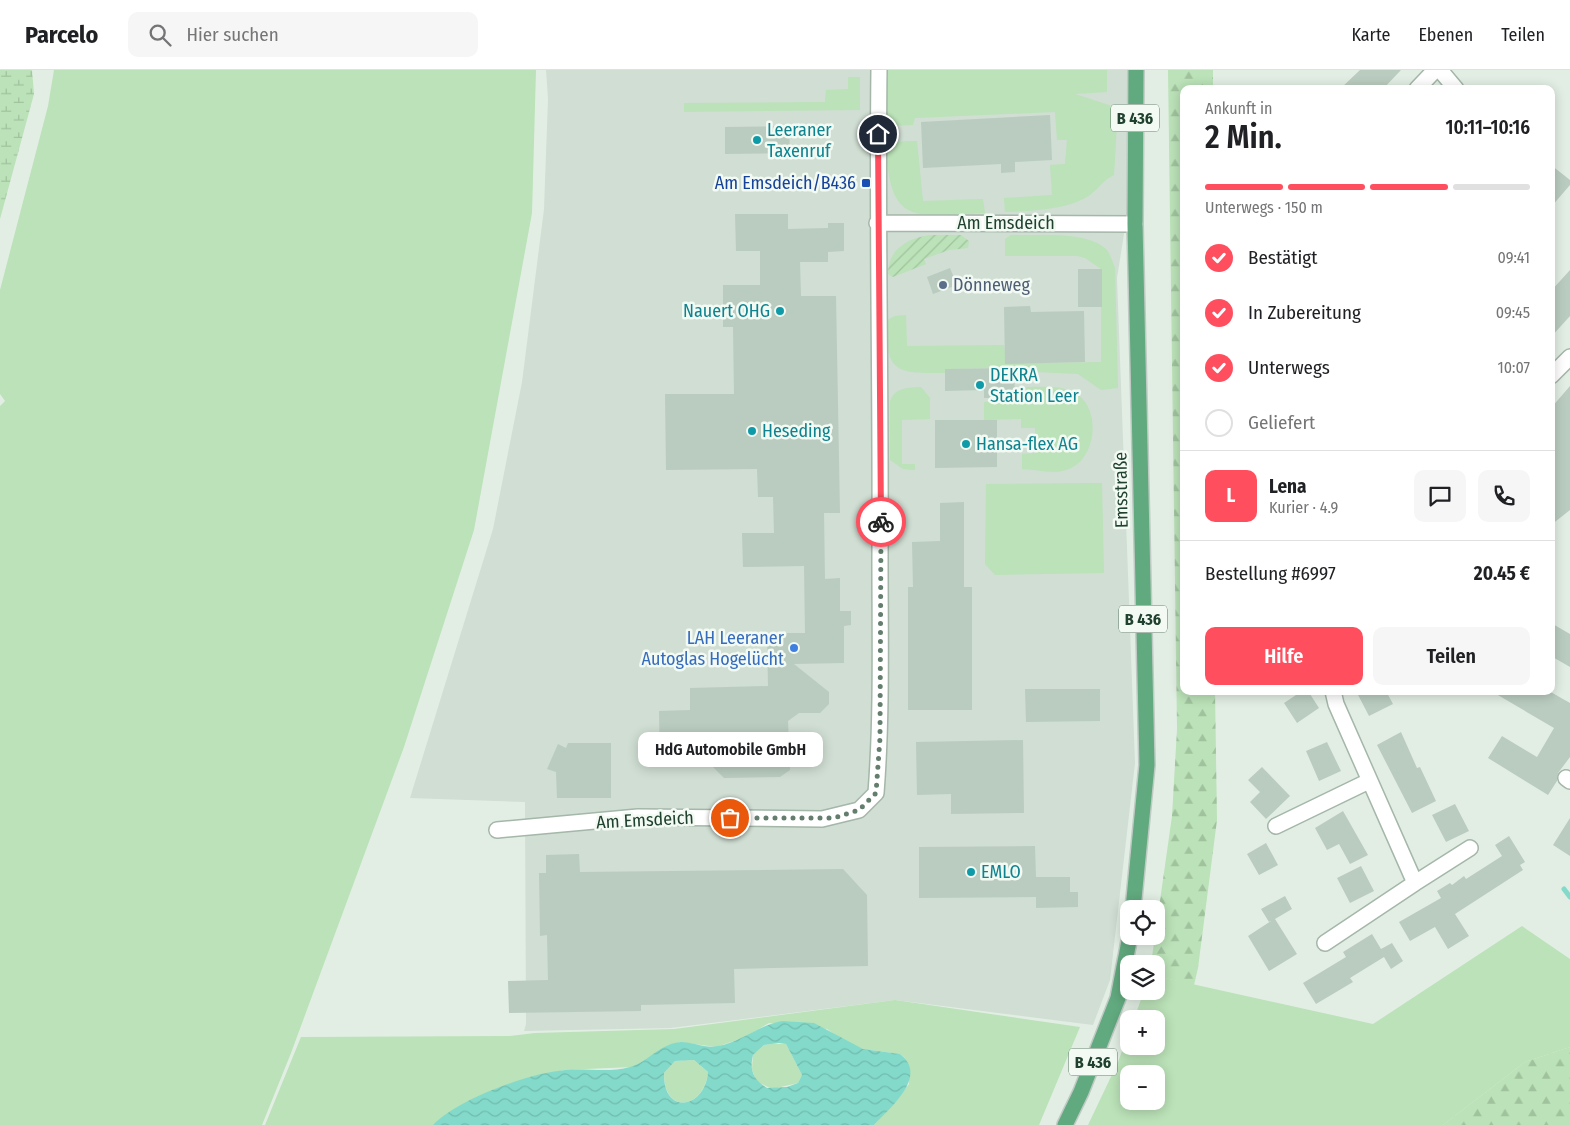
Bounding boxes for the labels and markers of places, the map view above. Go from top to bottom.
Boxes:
pin [857,113,899,155]
place label: Leeraner Taxenruf [767,119,832,162]
marker: Leeraner Taxenruf [751,134,763,146]
place label: Am Emsdeich/B436 [715,172,856,194]
marker: Am Emsdeich/B436 [860,177,872,189]
place label: Dönneweg [953,274,1030,296]
marker: Dönneweg [937,279,949,291]
place label: Nauert OHG [683,300,770,322]
marker: Nauert OHG [774,305,786,317]
place label: DEKRA Station Leer [990,364,1079,407]
marker: DEKRA Station Leer [974,379,986,391]
place label: Heseding [762,420,831,442]
marker: Heseding [746,425,758,437]
place label: Hansa-flex AG [976,433,1078,455]
marker: Hansa-flex AG [960,438,972,450]
place label: LAH Leeraner Autoglas Hogelücht [642,627,785,670]
marker: LAH Leeraner Autoglas Hogelücht [788,642,800,654]
callout: HdG Automobile GmbH [638,733,822,768]
pin [709,797,751,839]
place label: EMLO [981,861,1021,883]
marker: EMLO [965,866,977,878]

